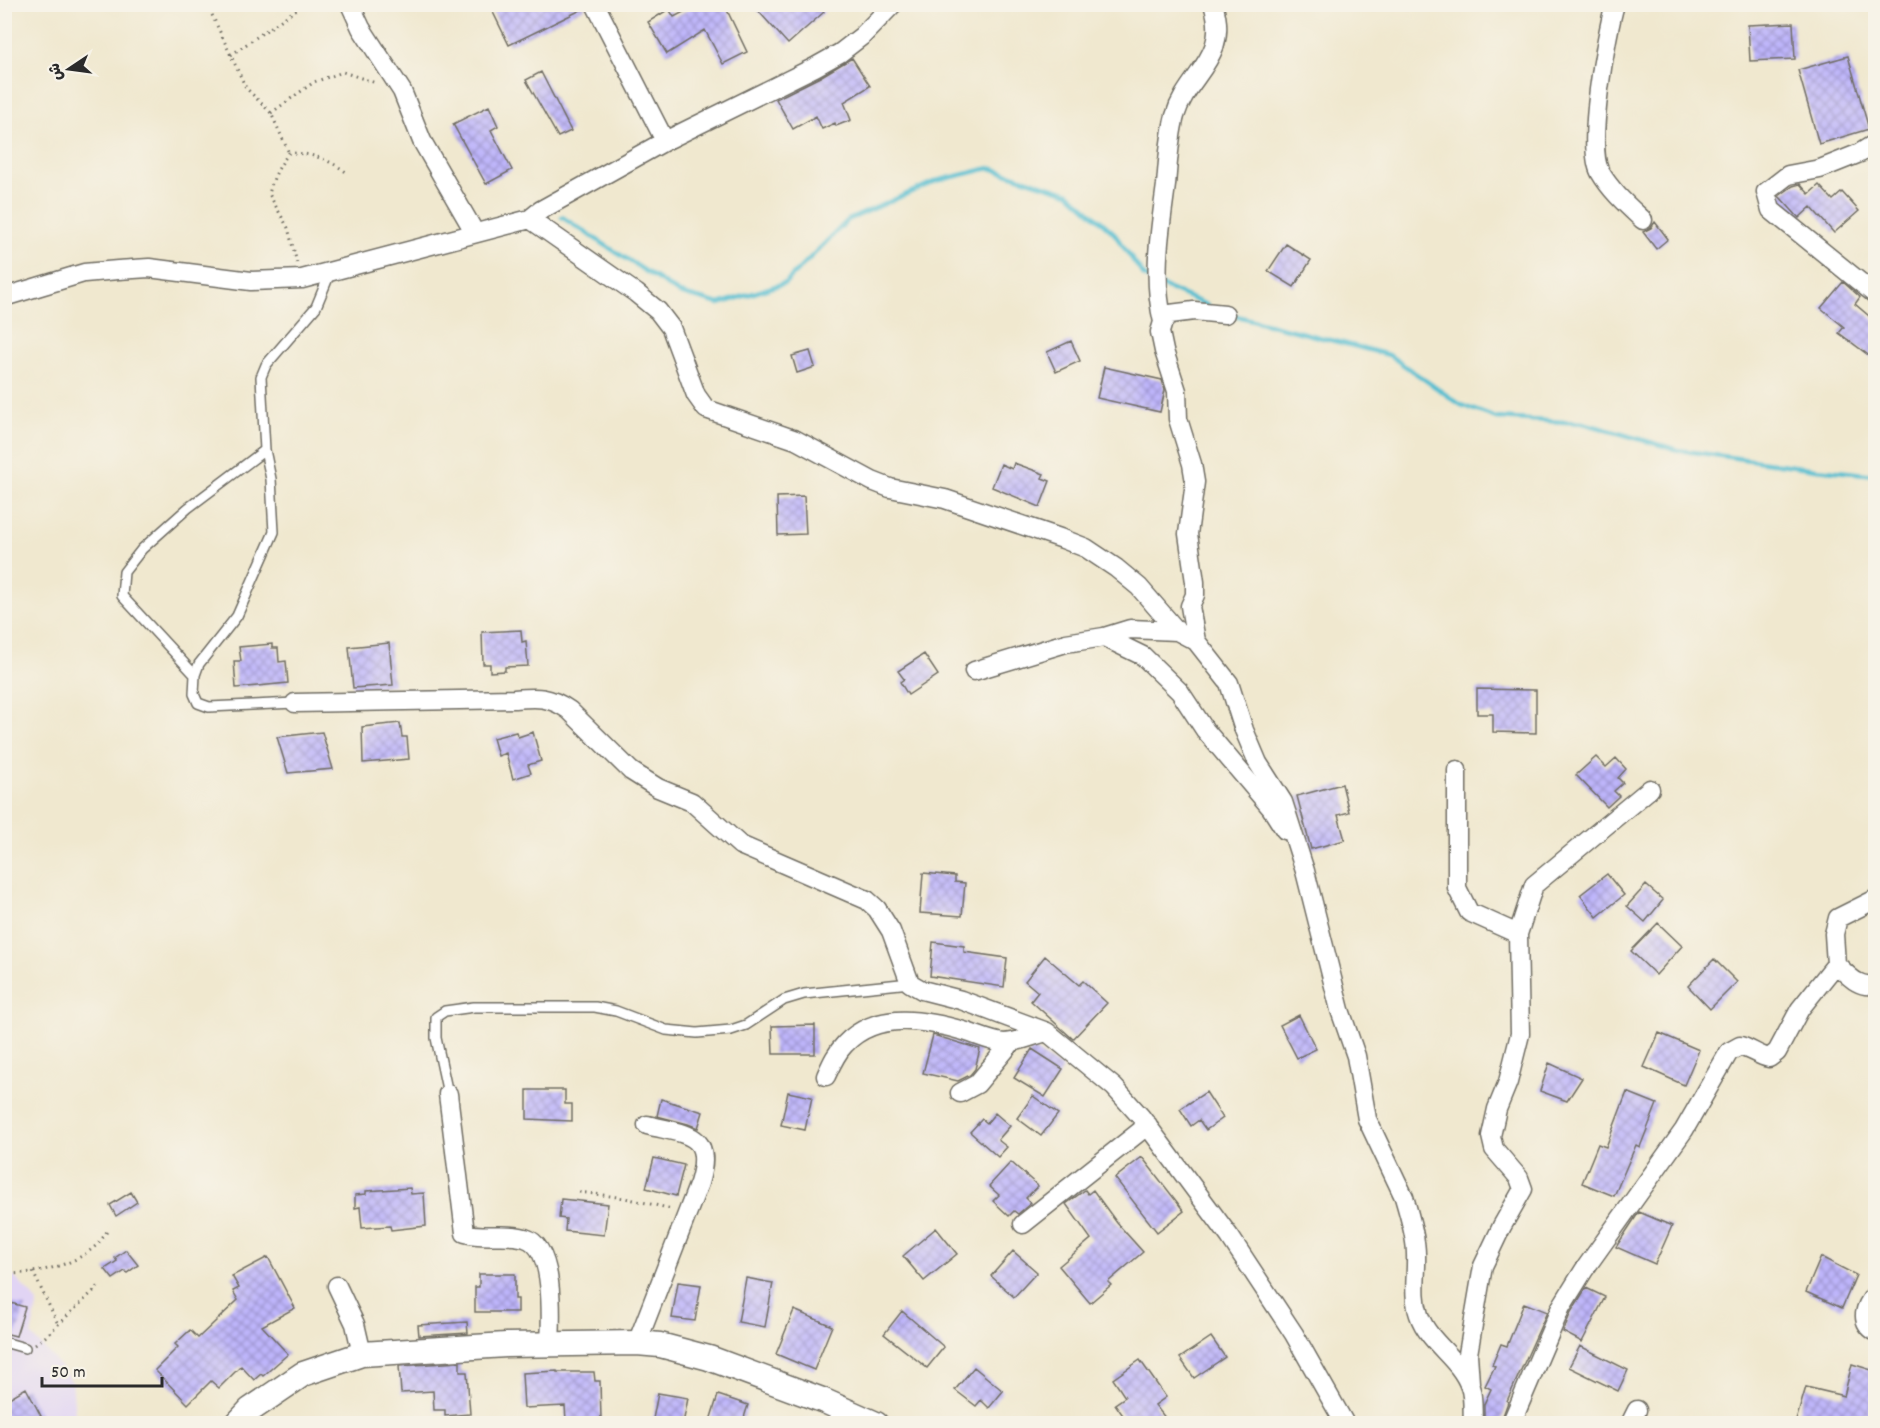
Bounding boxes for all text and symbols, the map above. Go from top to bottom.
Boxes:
north arrow [39,39,99,99]
text: ش [44,61,70,83]
scale bar [42,1350,162,1388]
text: 50 m [51,1361,86,1386]

